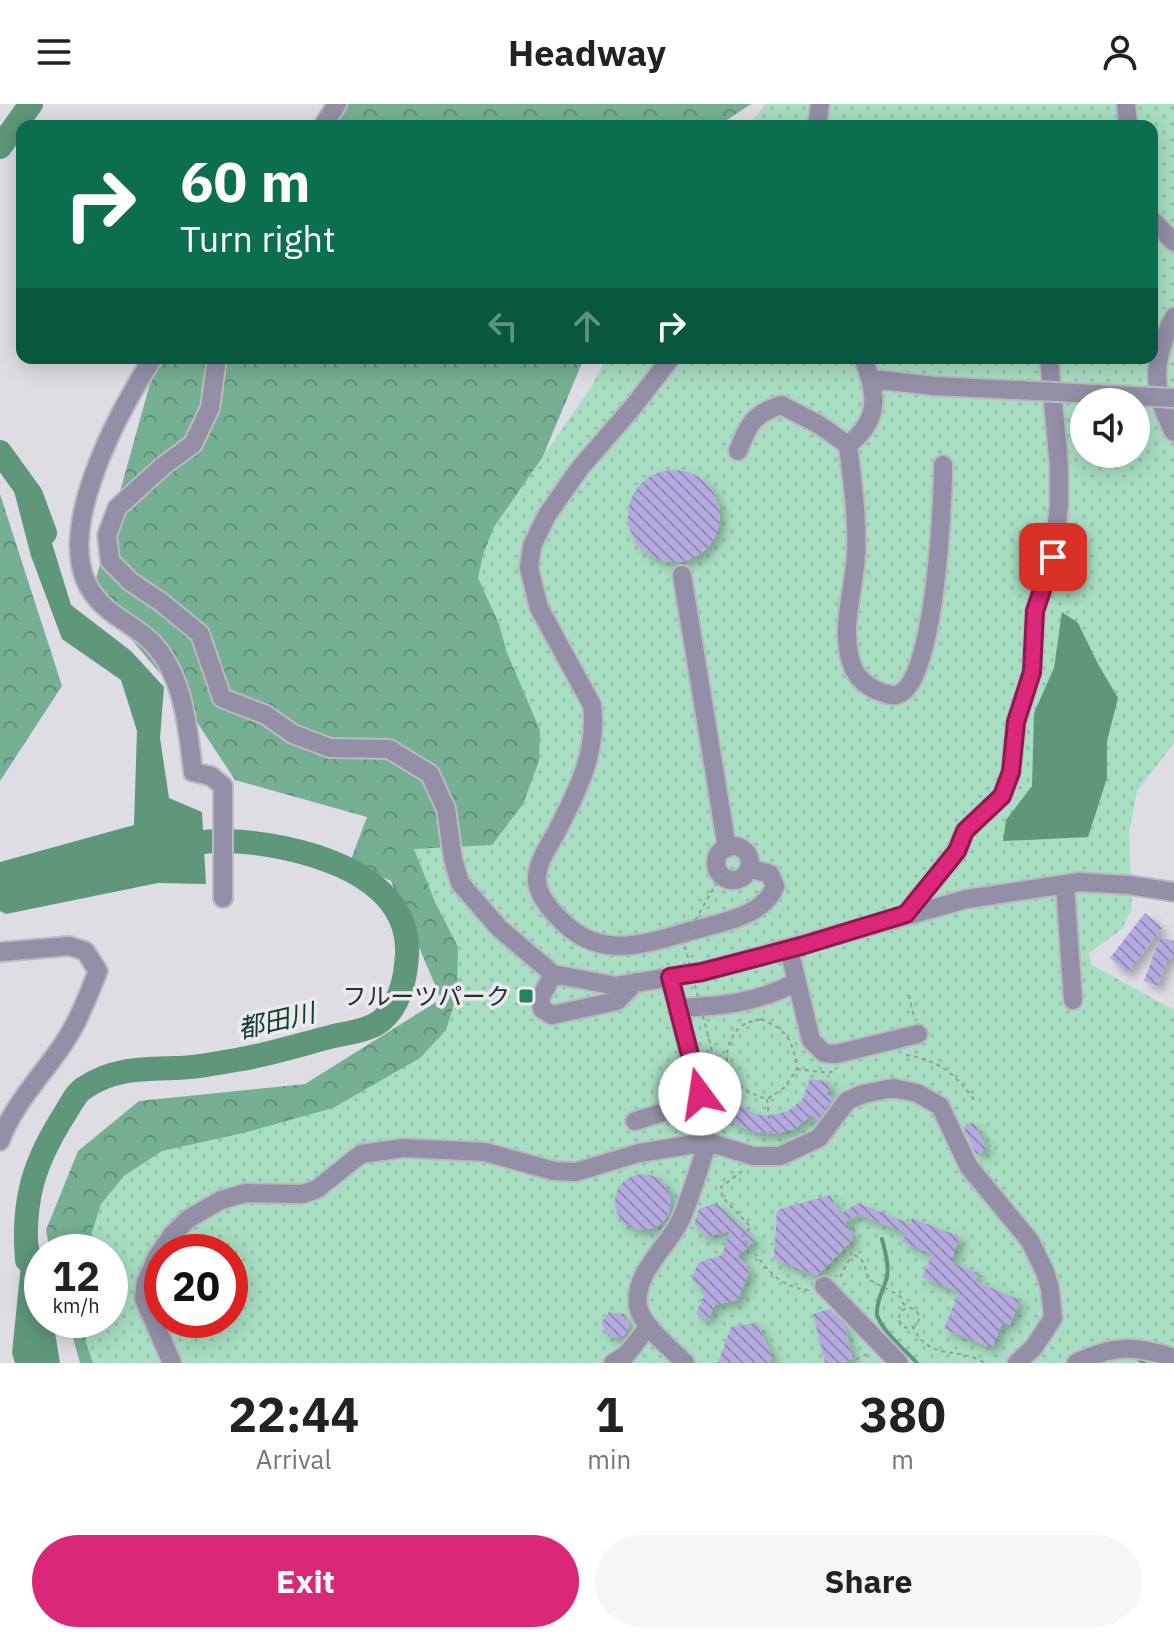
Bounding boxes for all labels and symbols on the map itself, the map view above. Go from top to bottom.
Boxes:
pin [1019,523,1087,591]
place label: フルーツパーク [342,980,510,1012]
marker: フルーツパーク [517,987,535,1005]
water label: 都田川 [234,994,321,1045]
position arrow [658,1052,742,1136]
speed limit sign: 20 [144,1234,248,1338]

